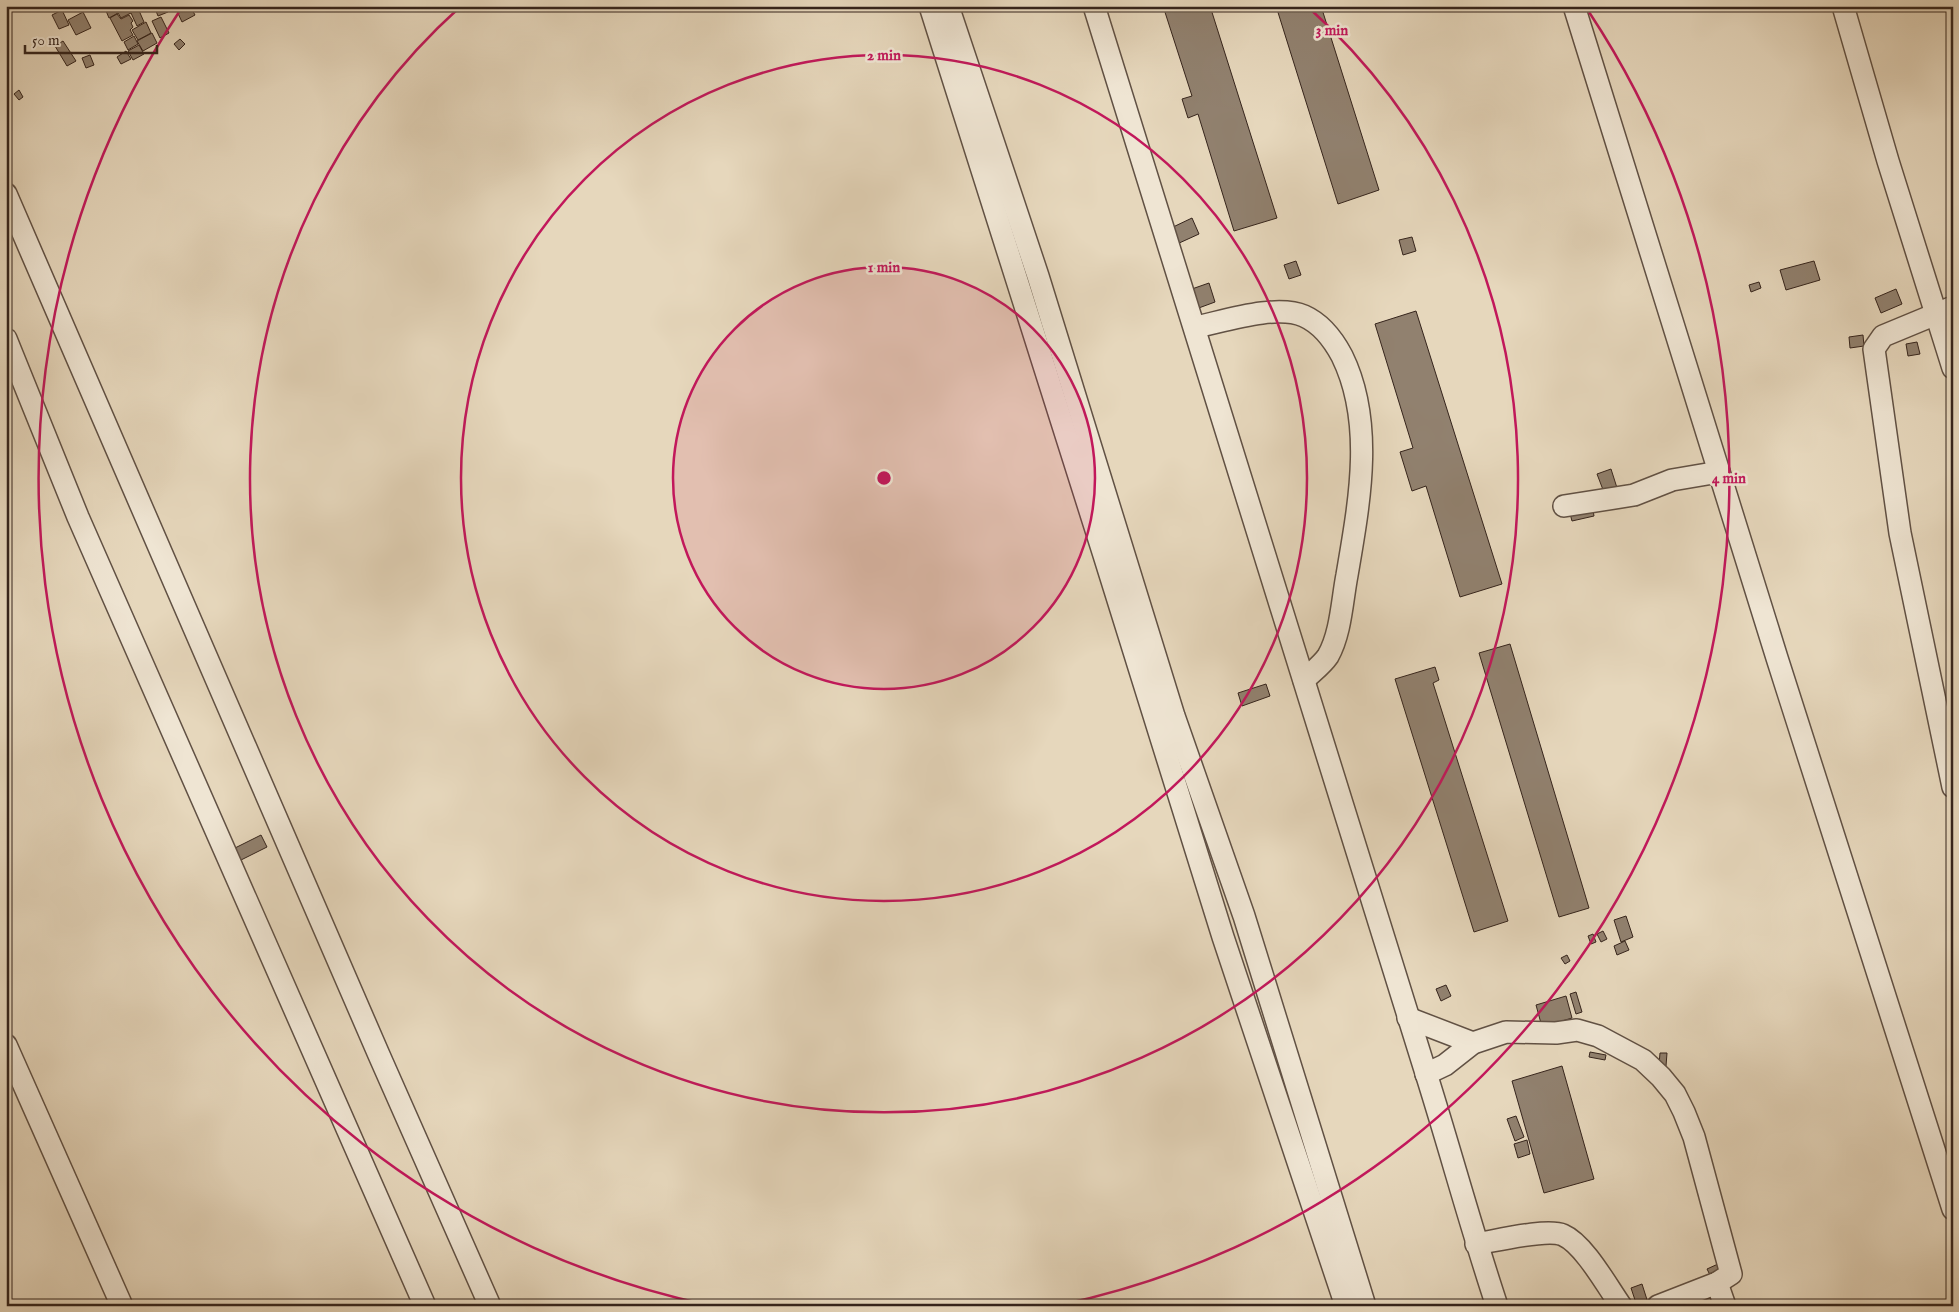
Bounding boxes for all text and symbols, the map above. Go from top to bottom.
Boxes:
text: 3 min [1316,21,1348,40]
scale bar [25,22,158,54]
text: 50 m [32,31,60,50]
text: 2 min [867,46,901,65]
text: 1 min [868,258,900,277]
centre of rings [875,469,893,487]
text: 4 min [1712,469,1746,488]

